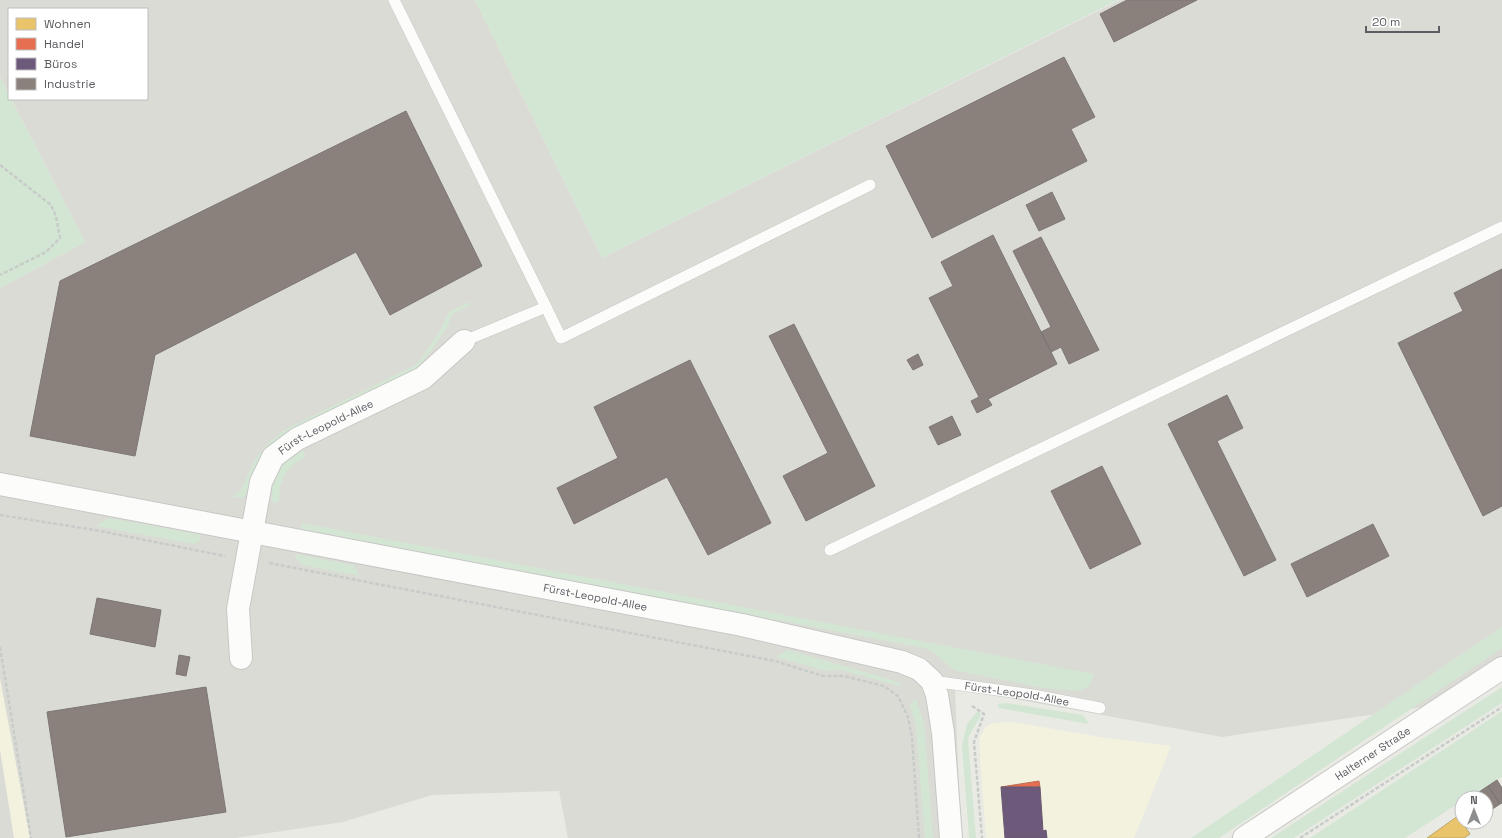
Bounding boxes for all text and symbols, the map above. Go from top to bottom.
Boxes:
legend [8,8,148,100]
scale bar [1366,8,1439,34]
text: 20 m [1372,14,1400,30]
text: Wohnen [44,16,91,32]
text: Handel [44,36,84,52]
text: Büros [44,56,77,72]
text: Industrie [44,76,96,92]
street label: Fürst-Leopold-Allee [275,396,376,458]
street label: Fürst-Leopold-Allee [542,580,649,614]
street label: Fürst-Leopold-Allee [964,679,1070,709]
street label: Halterner Straße [1332,723,1413,783]
north arrow [1454,790,1494,830]
text: N [1470,793,1478,807]

